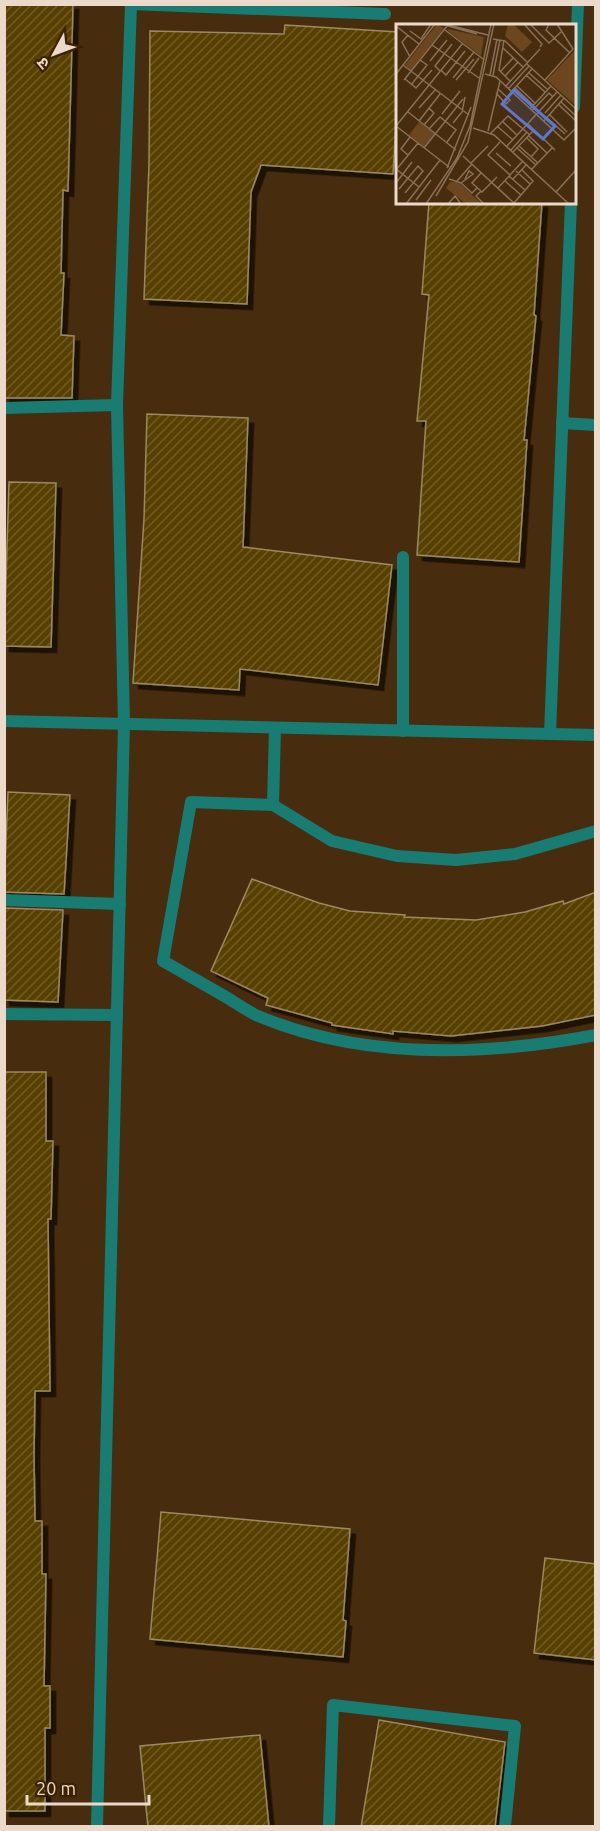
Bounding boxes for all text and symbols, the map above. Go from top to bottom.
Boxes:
north arrow [24,24,84,84]
inset map [396,24,576,204]
text: उ [32,54,53,73]
scale bar [27,1768,148,1806]
text: 20 m [36,1778,76,1798]

